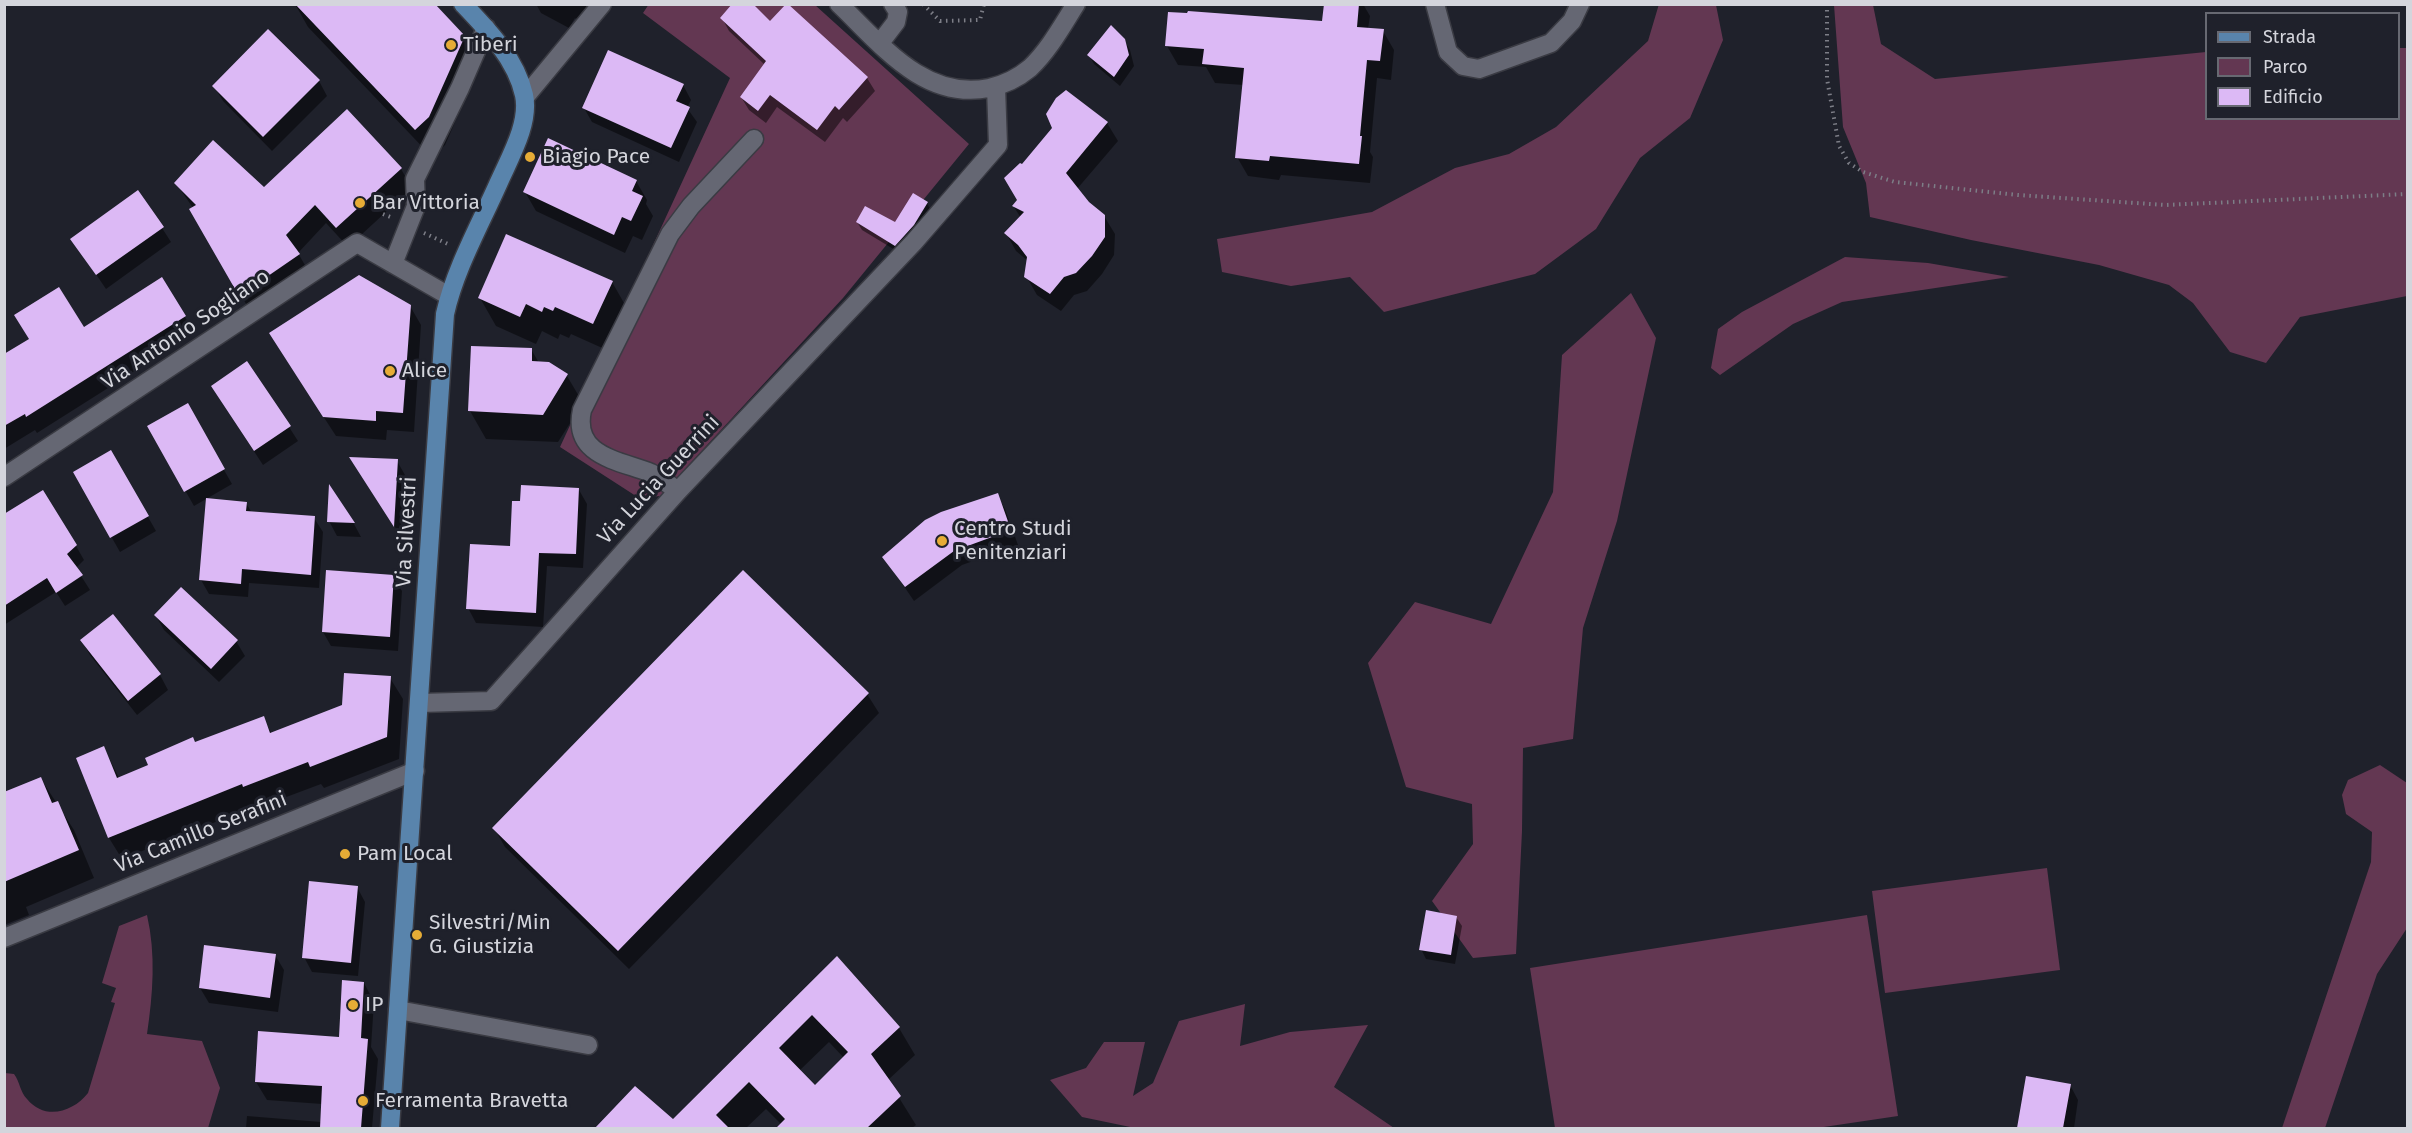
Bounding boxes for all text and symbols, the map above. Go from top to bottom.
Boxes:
legend [2205,12,2400,120]
text: Strada [2263,26,2316,48]
place label: Tiberi [463,32,518,58]
marker: Tiberi [444,38,458,52]
text: Parco [2263,56,2307,78]
text: Edificio [2263,86,2323,108]
place label: Biagio Pace [542,144,650,170]
marker: Biagio Pace [523,150,537,164]
place label: Bar Vittoria [372,190,480,216]
marker: Bar Vittoria [353,196,367,210]
street label: Via Antonio Sogliano [97,264,275,396]
place label: Alice [402,358,447,384]
marker: Alice [383,364,397,378]
street label: Via Lucia Guerrini [593,410,725,550]
street label: Via Silvestri [392,476,422,588]
place label: Centro Studi Penitenziari [954,516,1072,566]
marker: Centro Studi Penitenziari [935,534,949,548]
street label: Via Camillo Serafini [111,787,291,879]
place label: Pam Local [357,841,452,867]
marker: Pam Local [338,847,352,861]
place label: Silvestri/Min G. Giustizia [429,910,551,960]
marker: Silvestri/Min G. Giustizia [410,928,424,942]
place label: IP [365,992,383,1018]
marker: IP [346,998,360,1012]
place label: Ferramenta Bravetta [375,1088,568,1114]
marker: Ferramenta Bravetta [356,1094,370,1108]

